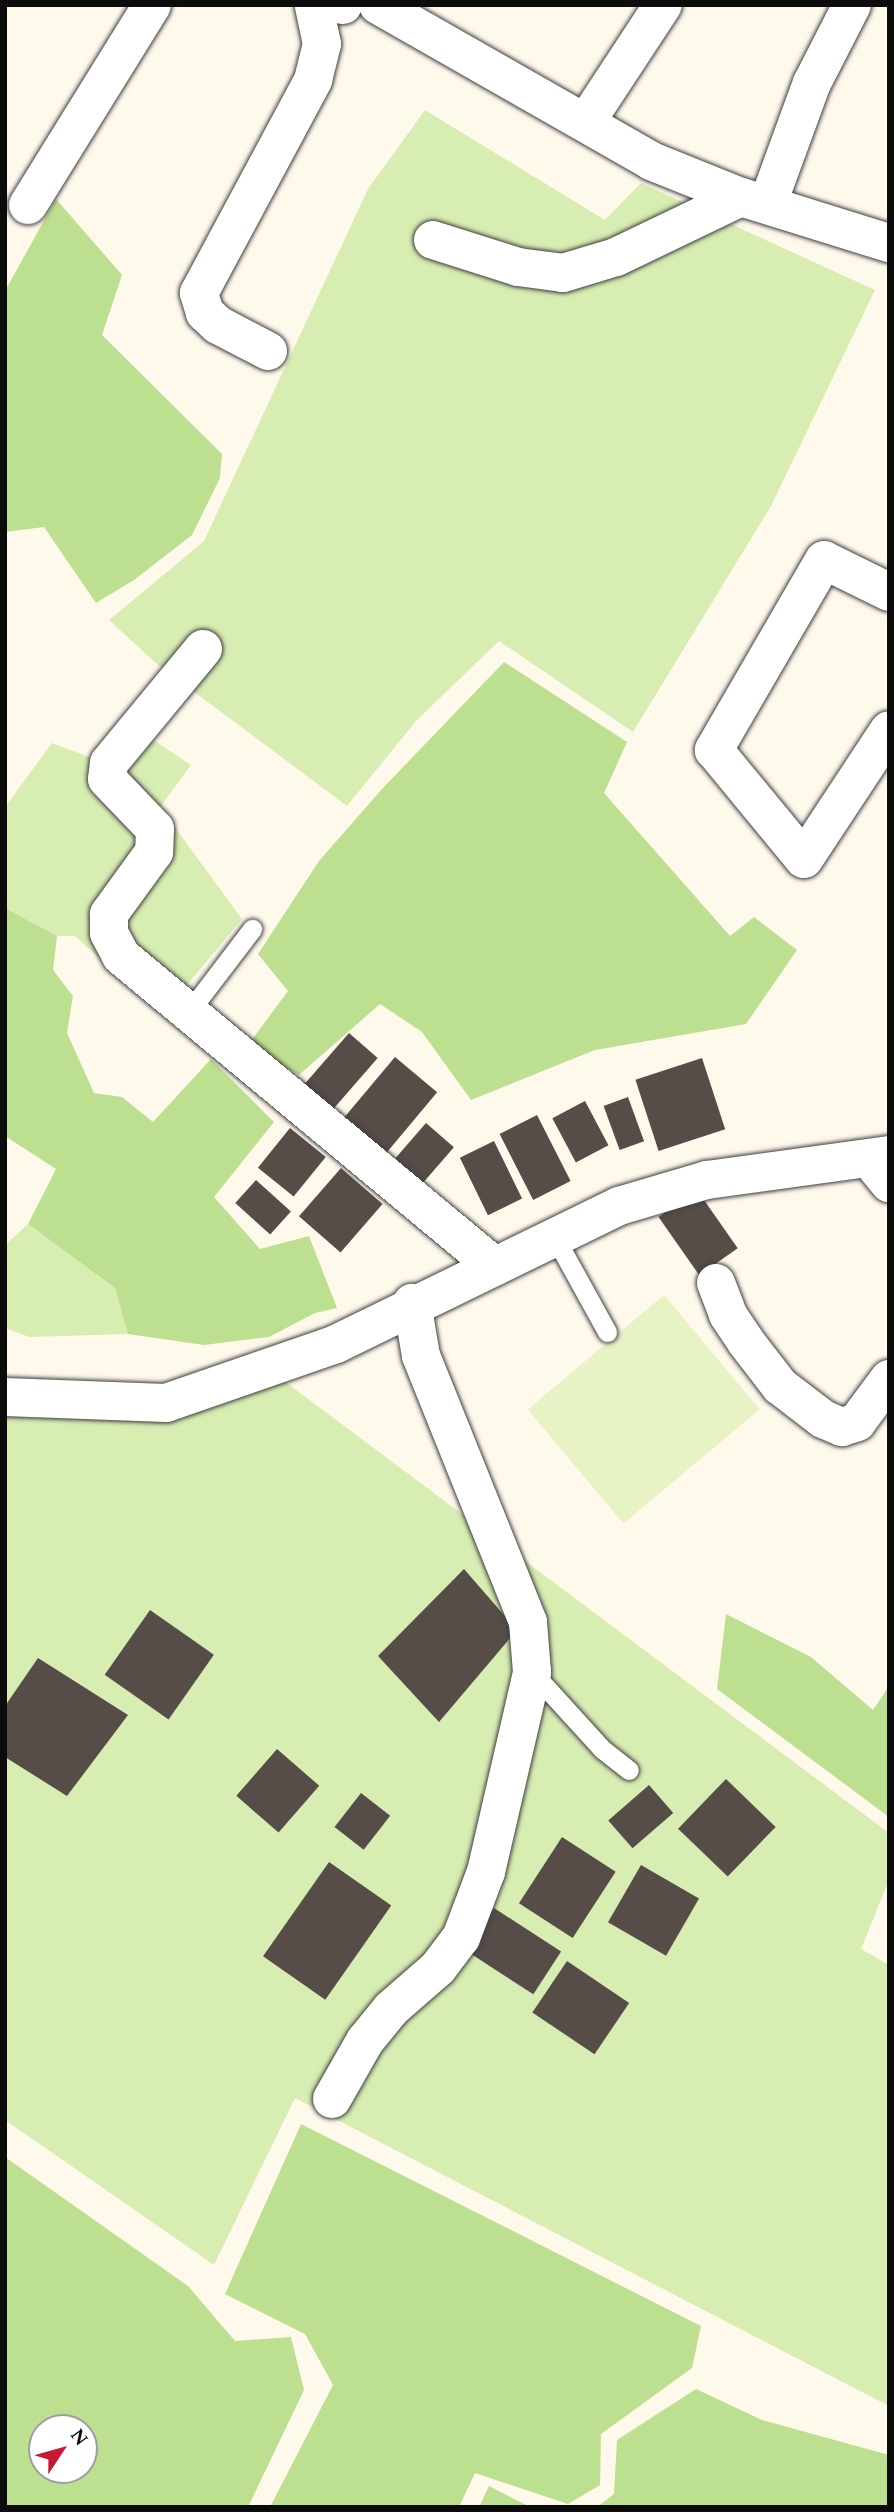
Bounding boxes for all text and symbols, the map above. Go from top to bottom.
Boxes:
north arrow [28,2414,98,2484]
text: N [62,2423,95,2452]

